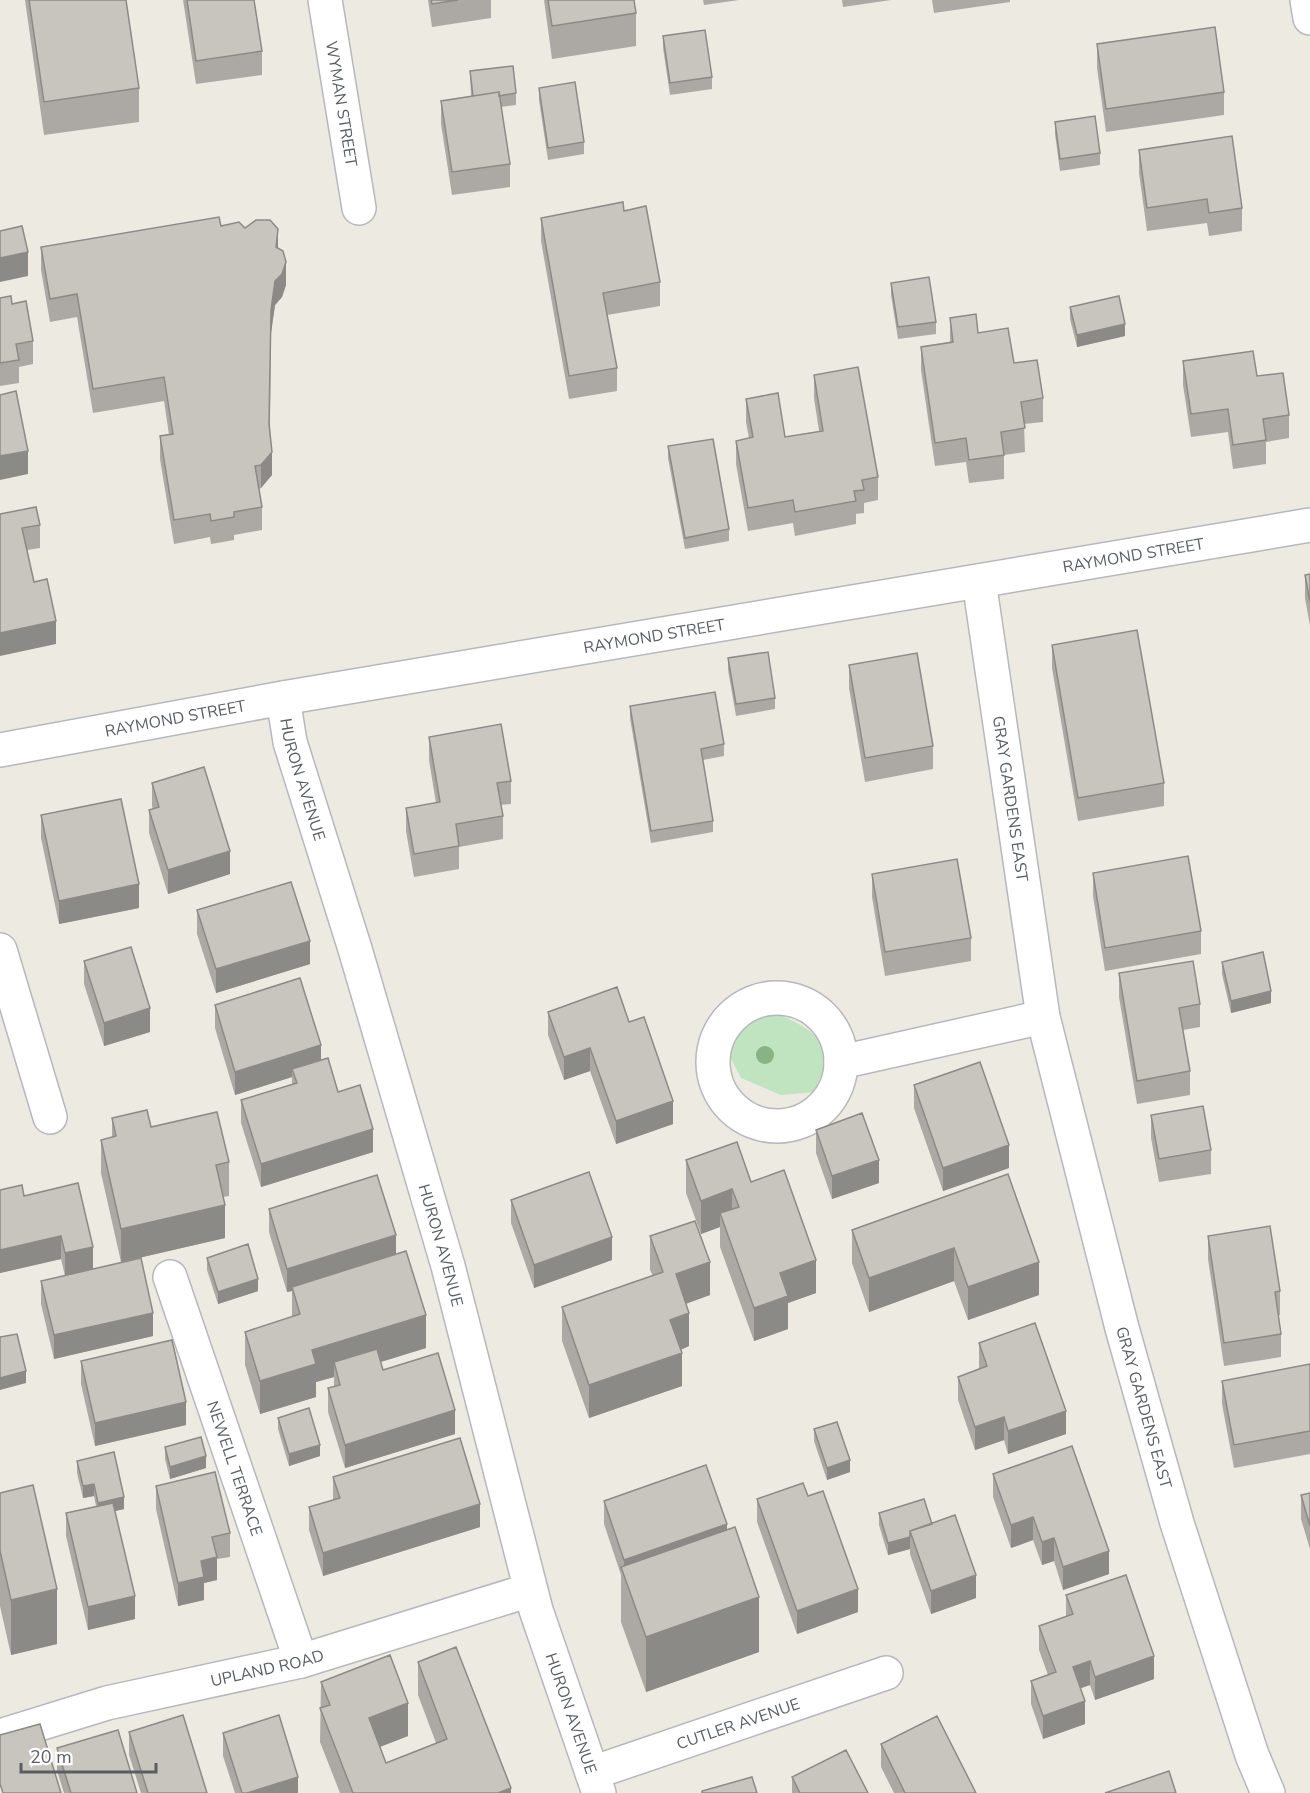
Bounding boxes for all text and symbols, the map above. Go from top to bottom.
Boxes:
street label: WYMAN STREET [320,39,362,169]
street label: RAYMOND STREET [1061,533,1206,578]
street label: RAYMOND STREET [582,614,727,659]
street label: RAYMOND STREET [103,695,248,743]
street label: GRAY GARDENS EAST [987,714,1033,884]
street label: HURON AVENUE [274,717,330,844]
street label: HURON AVENUE [412,1181,468,1309]
street label: GRAY GARDENS EAST [1110,1324,1177,1492]
street label: NEWELL TERRACE [201,1398,268,1539]
street label: UPLAND ROAD [209,1644,327,1692]
street label: HURON AVENUE [540,1650,602,1777]
street label: CUTLER AVENUE [674,1693,803,1756]
scale bar [21,1736,156,1774]
text: 20 m [30,1745,72,1769]

